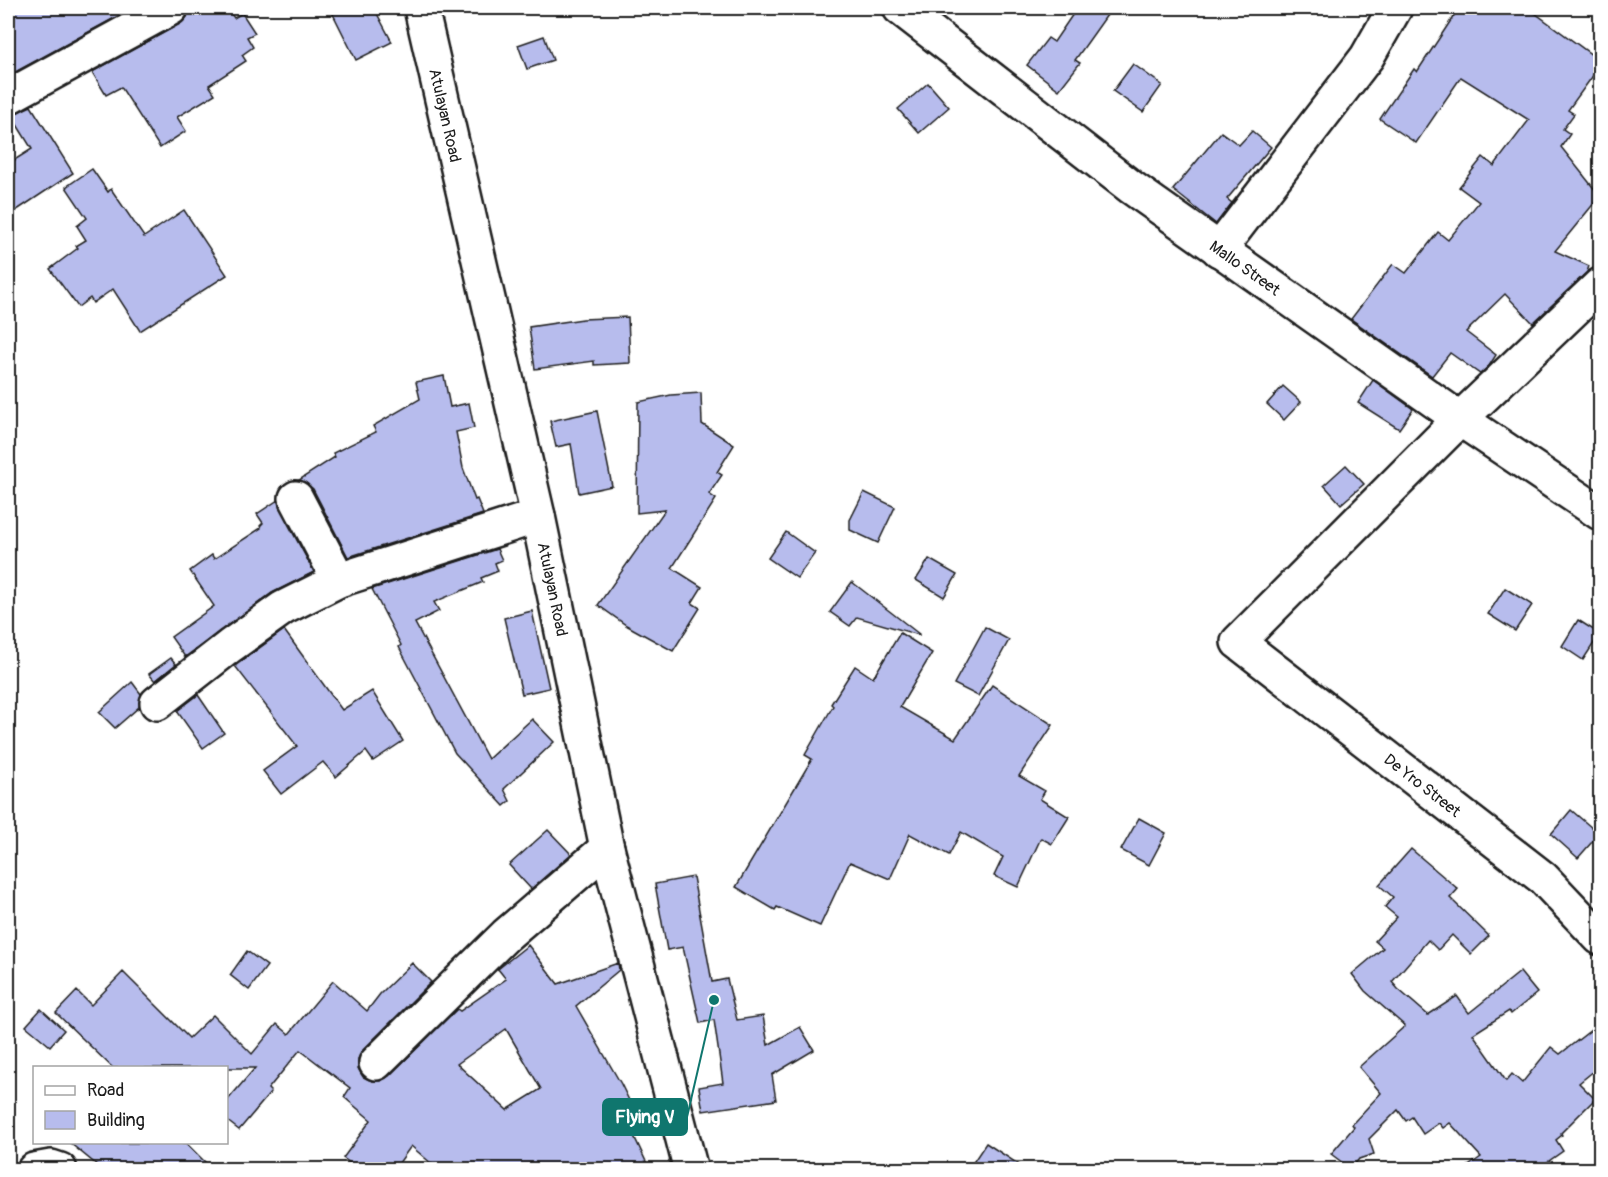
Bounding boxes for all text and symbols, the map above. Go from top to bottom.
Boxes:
street label: Atulayan Road [424,67,465,164]
street label: Mallo Street [1205,237,1284,301]
street label: Atulayan Road [533,540,572,638]
street label: De Yro Street [1380,750,1465,822]
legend [33,1066,228,1144]
text: Road [87,1079,124,1102]
callout: Flying V [603,1099,687,1135]
text: Flying V [615,1106,675,1129]
text: Building [87,1109,145,1132]

